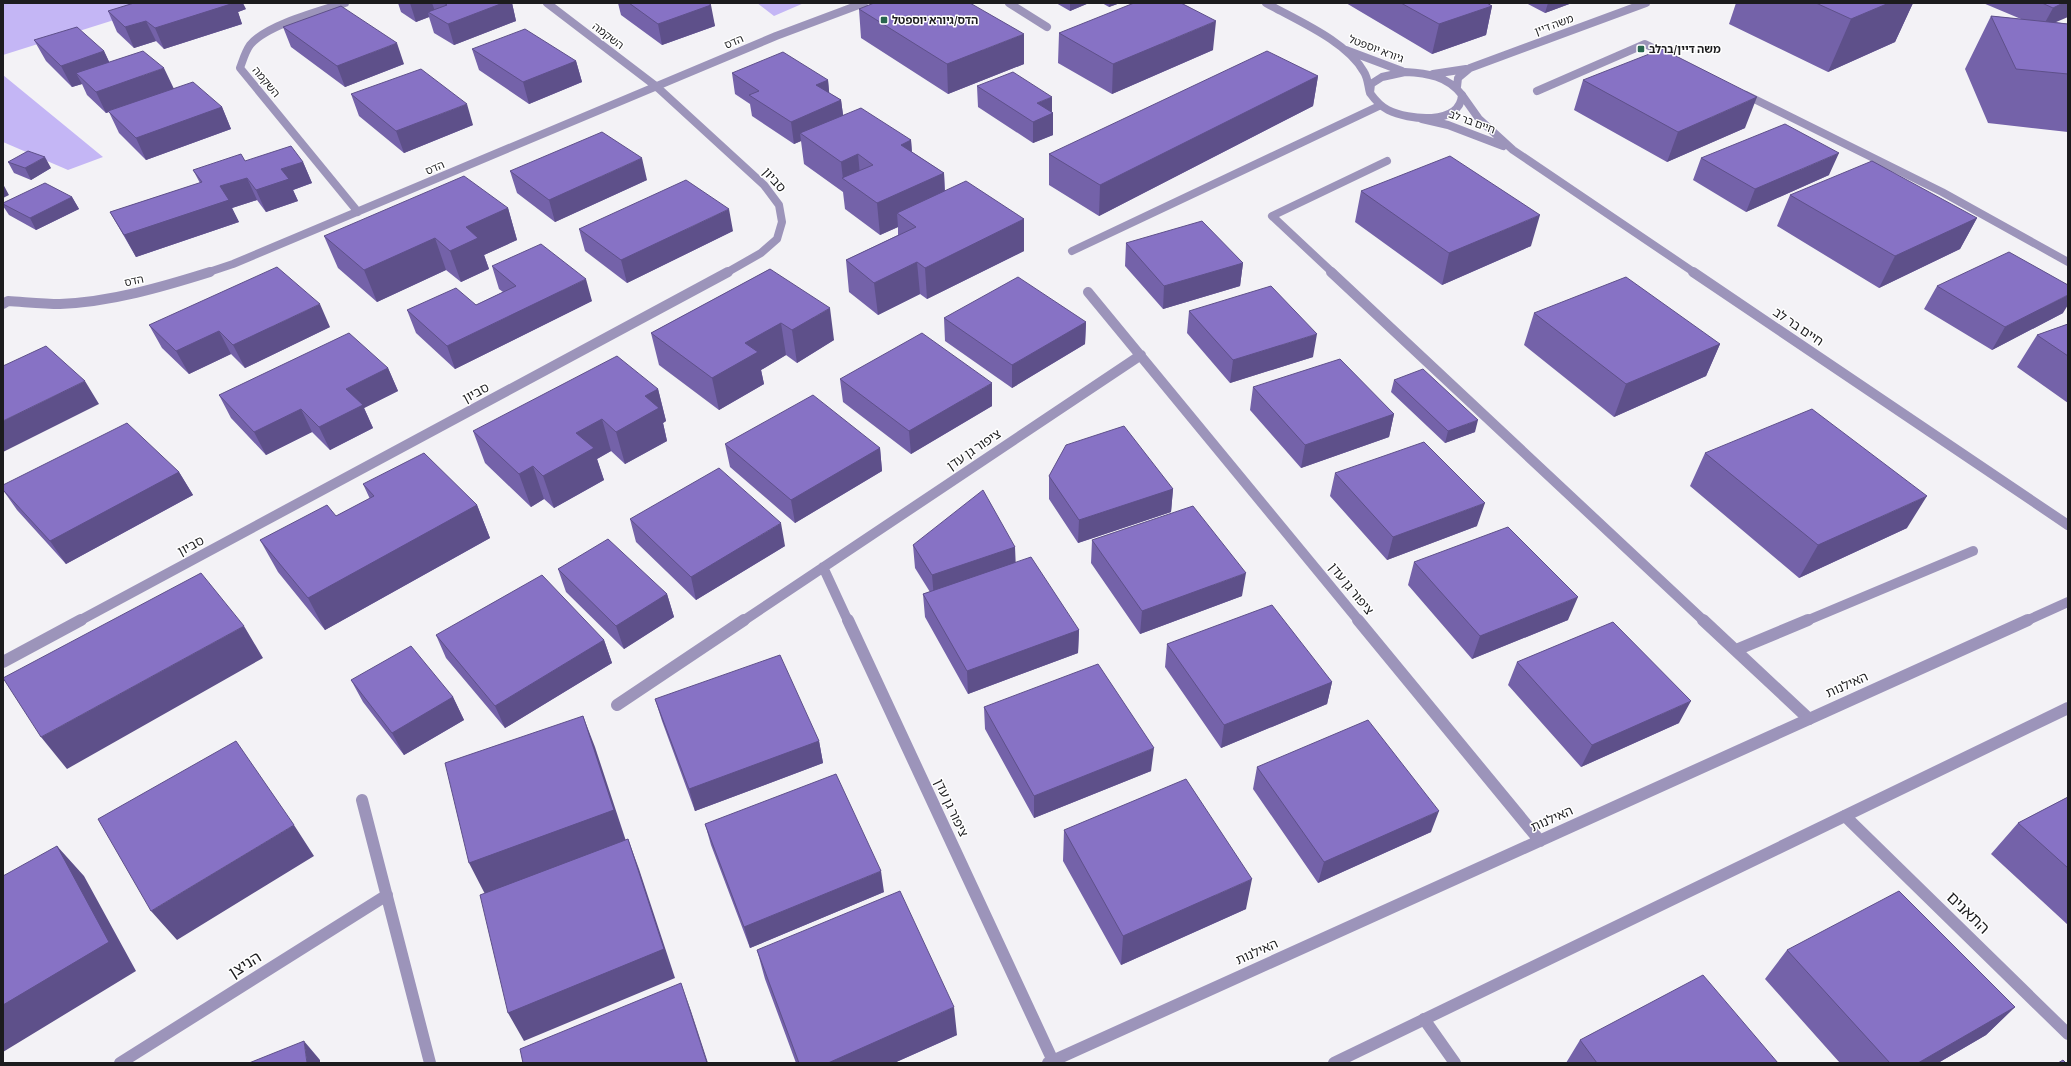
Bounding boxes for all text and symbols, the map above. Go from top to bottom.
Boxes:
street label: משה דיין [1532,11,1576,39]
place label: הדס/גיורא יוספטל [892,13,978,28]
marker: הדס/גיורא יוספטל [879,15,889,25]
street label: השקמה [589,19,627,53]
street label: הדס [722,31,746,53]
street label: גיורא יוספטל [1346,32,1406,66]
place label: משה דיין/ברלב [1649,42,1721,57]
marker: משה דיין/ברלב [1636,44,1646,54]
street label: השקמה [249,63,283,101]
street label: חיים בר לב [1447,107,1497,137]
street label: הדס [423,157,447,179]
street label: סביון [758,164,790,196]
street label: הדס [123,272,145,290]
street label: חיים בר לב [1769,303,1827,351]
street label: סביון [459,379,493,407]
street label: ציפור גן עדן [943,425,1005,475]
street label: סביון [174,532,208,560]
street label: ציפור גן עדן [1324,559,1378,619]
street label: האילנות [1823,668,1871,702]
street label: ציפור גן עדן [930,776,972,840]
street label: האילנות [1528,802,1576,836]
street label: התאנים [1942,887,1994,939]
street label: האילנות [1233,935,1281,969]
street label: הניצן [224,946,266,984]

